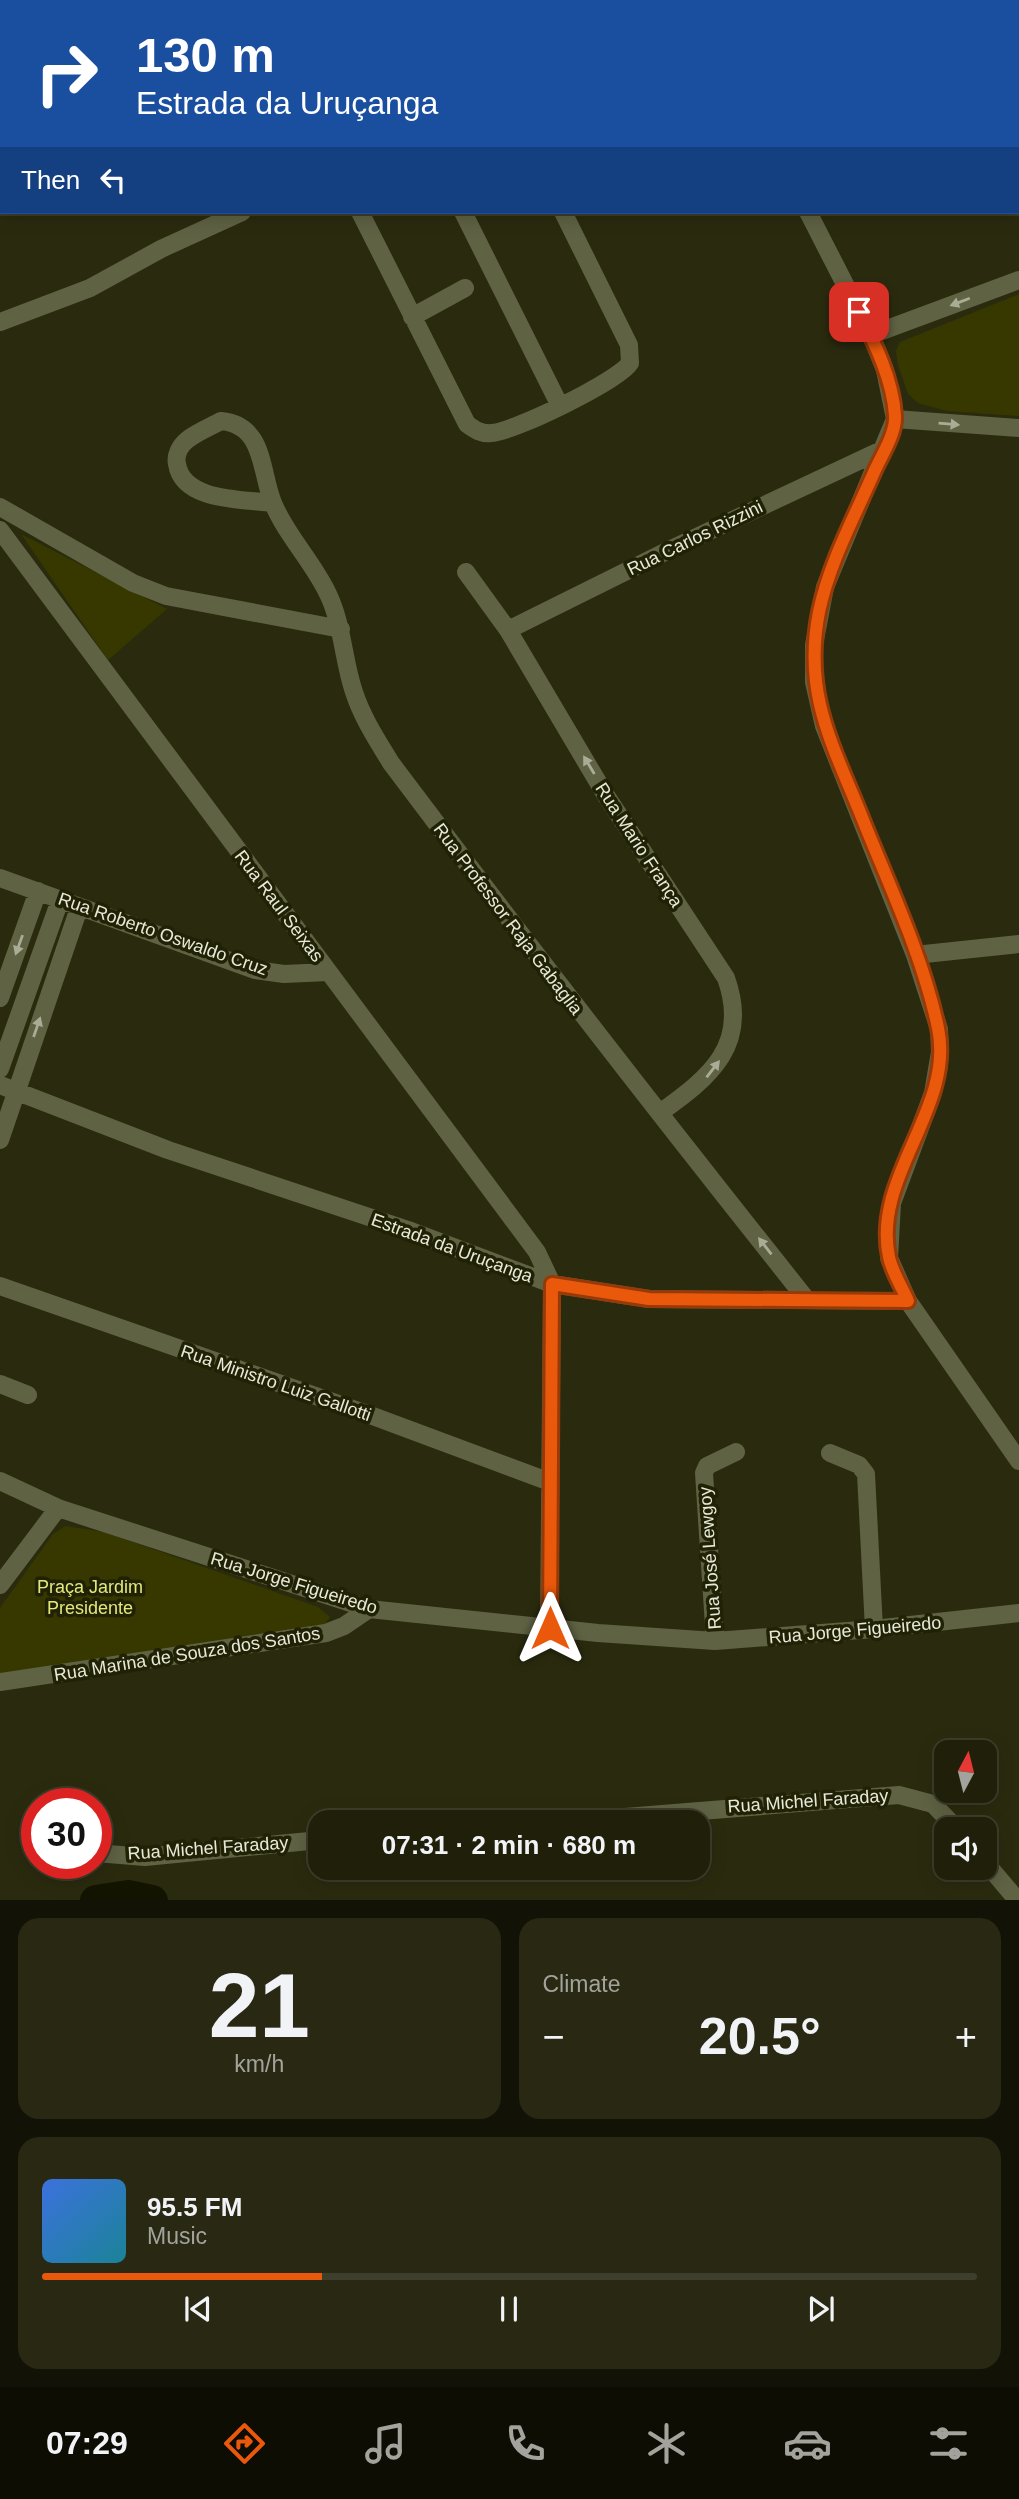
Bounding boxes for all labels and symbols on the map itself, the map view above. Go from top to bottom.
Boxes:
pin [829,282,889,342]
one-way arrow [949,297,970,308]
one-way arrow [938,419,960,430]
street label: Rua Carlos Rizzini [624,497,766,579]
one-way arrow [582,756,595,775]
street label: Rua Mario França [591,779,687,912]
street label: Rua Professor Raja Gabaglia [430,819,587,1019]
street label: Rua Raul Seixas [231,846,327,966]
street label: Rua Roberto Oswaldo Cruz [56,889,270,979]
one-way arrow [13,934,24,955]
one-way arrow [32,1016,43,1037]
one-way arrow [705,1060,720,1078]
street label: Estrada da Uruçanga [369,1210,536,1287]
one-way arrow [757,1238,772,1256]
street label: Rua Ministro Luiz Gallotti [178,1341,374,1425]
street label: Rua José Lewgoy [695,1486,725,1630]
street label: Rua Jorge Figueiredo [208,1548,380,1618]
park label: Praça Jardim Presidente [37,1577,143,1618]
position arrow [513,1591,587,1665]
street label: Rua Jorge Figueiredo [768,1612,942,1648]
street label: Rua Marina de Souza dos Santos [53,1623,321,1685]
north arrow [934,1740,998,1802]
street label: Rua Michel Faraday [727,1785,889,1817]
speed limit sign: 30 [21,1788,112,1879]
street label: Rua Michel Faraday [127,1832,289,1864]

